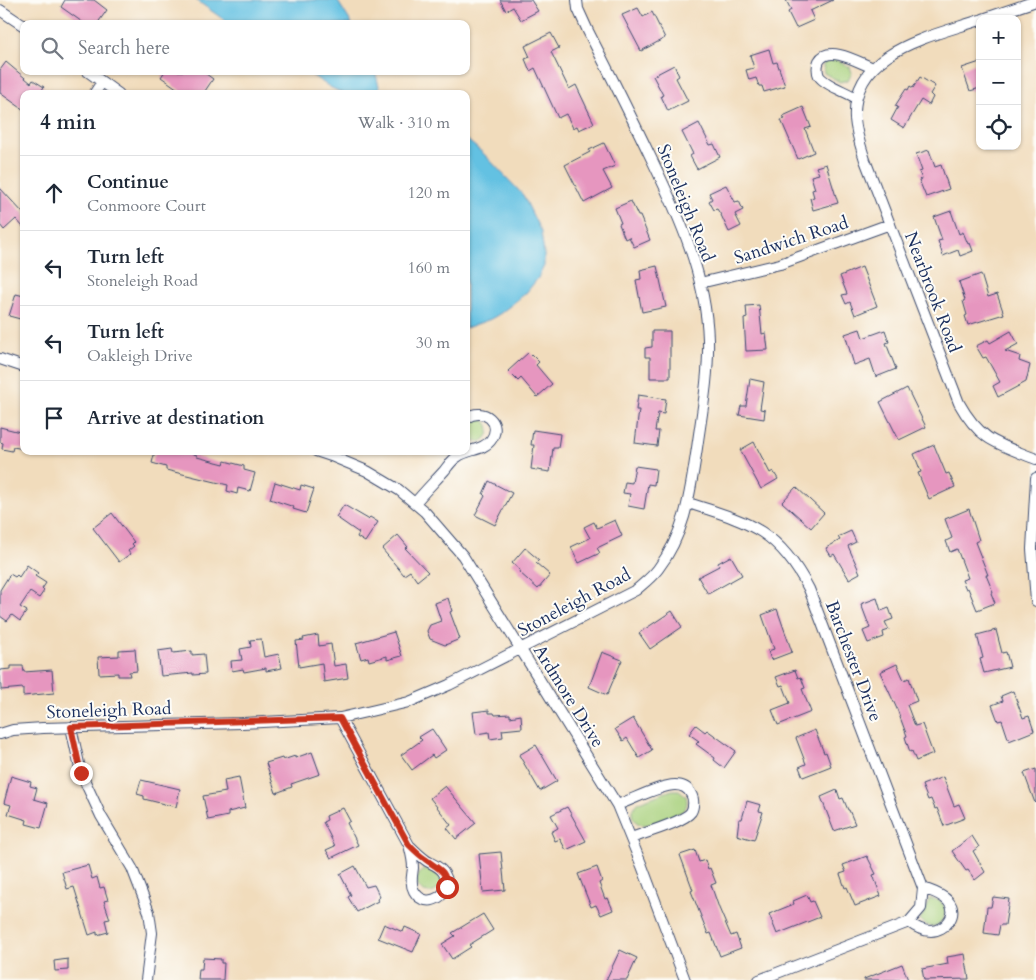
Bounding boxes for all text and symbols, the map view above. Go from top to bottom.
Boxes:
map controls [976,15,1021,150]
button: + [976,15,1021,60]
search box [20,20,470,75]
icon: search [38,34,66,62]
text: Search here [78,35,170,61]
button: − [976,60,1021,105]
button: locate [976,105,1021,150]
text: 4 min [40,108,96,137]
text: Walk · 310 m [358,112,450,134]
street label: Stoneleigh Road [651,141,721,266]
text: Continue [87,169,169,195]
icon: ahead [40,179,68,207]
text: 120 m [408,182,450,204]
text: Conmoore Court [87,195,206,217]
street label: Sandwich Road [731,210,852,271]
street label: Nearbrook Road [898,228,967,357]
text: Turn left [87,244,164,270]
icon: left [40,254,68,282]
text: 160 m [408,257,450,279]
text: Stoneleigh Road [87,270,198,292]
text: Turn left [87,319,164,345]
icon: left [40,329,68,357]
text: 30 m [416,332,450,354]
text: Oakleigh Drive [87,345,193,367]
icon: arrive [40,404,68,432]
text: Arrive at destination [87,405,264,431]
street label: Stoneleigh Road [513,562,636,643]
street label: Barchester Drive [819,597,888,725]
street label: Ardmore Drive [527,640,610,753]
street label: Stoneleigh Road [46,696,172,725]
route end [70,762,93,785]
route start [436,876,459,899]

